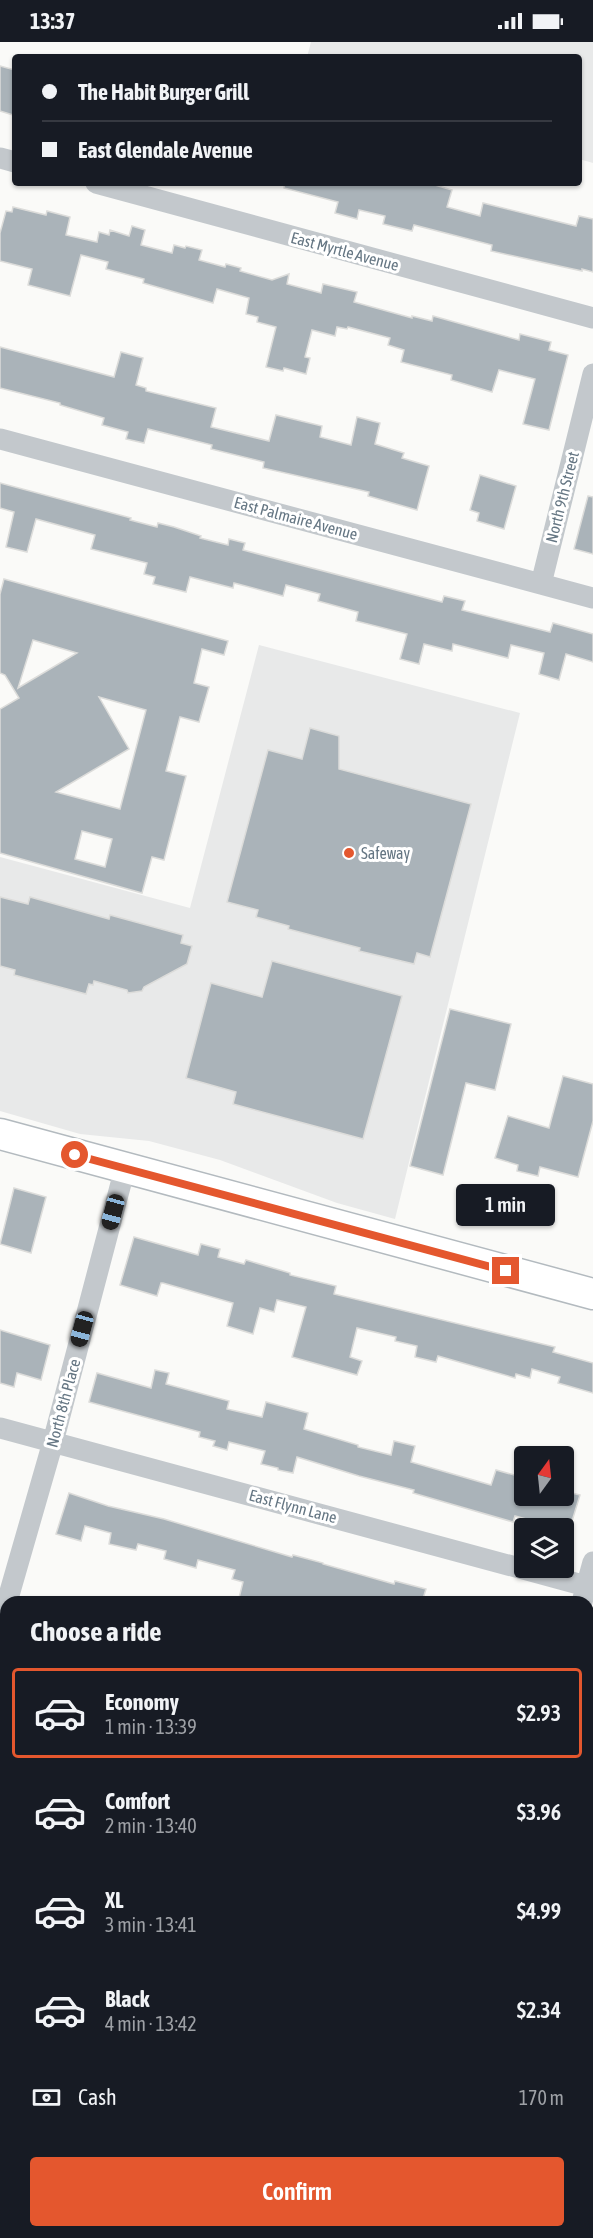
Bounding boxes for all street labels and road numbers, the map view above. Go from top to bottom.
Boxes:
street label: East Myrtle Avenue [289,228,401,275]
street label: North 9th Street [542,449,582,544]
street label: East Palmaire Avenue [232,493,360,543]
street label: North 8th Place [43,1357,83,1449]
street label: East Flynn Lane [247,1486,339,1527]

